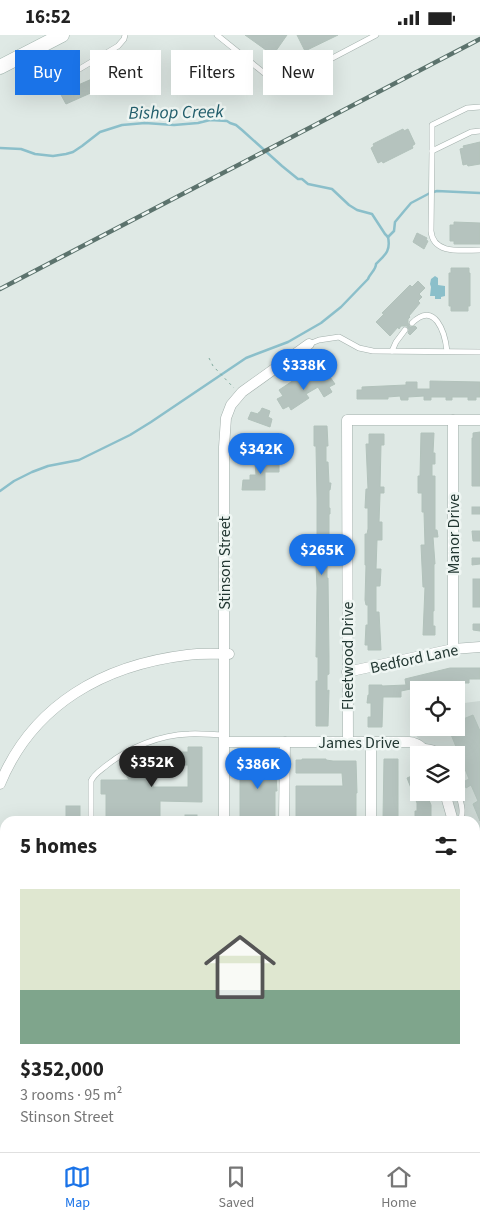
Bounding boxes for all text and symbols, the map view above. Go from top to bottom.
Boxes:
text: 16:52 [25,4,71,31]
chip: Buy [15,50,80,95]
chip: Rent [90,50,161,95]
chip: Filters [171,50,253,95]
chip: New [263,50,333,95]
water label: Bishop Creek [128,99,224,126]
pin: $338K [269,349,339,391]
text: $338K [282,354,326,376]
pin: $342K [226,433,296,475]
text: $342K [239,438,283,460]
street label: Manor Drive [443,494,465,574]
street label: Stinson Street [214,516,236,610]
pin: $265K [287,533,357,576]
text: $265K [300,539,344,561]
street label: Fleetwood Drive [337,602,359,710]
street label: Bedford Lane [368,639,460,679]
map controls [410,681,465,801]
button: locate [410,681,465,736]
street label: James Drive [318,732,400,754]
pin: $352K [117,745,187,788]
button: layers [410,746,465,801]
pin: $386K [223,747,293,790]
text: $352K [130,751,174,773]
text: $386K [236,753,280,775]
text: 5 homes [20,831,97,861]
icon: filters [432,832,460,860]
icon: home [195,922,285,1012]
text: $352,000 [20,1054,104,1084]
text: 3 rooms · 95 m² [20,1084,122,1106]
text: Stinson Street [20,1106,114,1128]
tab: Map [63,1163,91,1213]
tab: Saved [218,1163,254,1213]
tab: Home [381,1163,416,1213]

